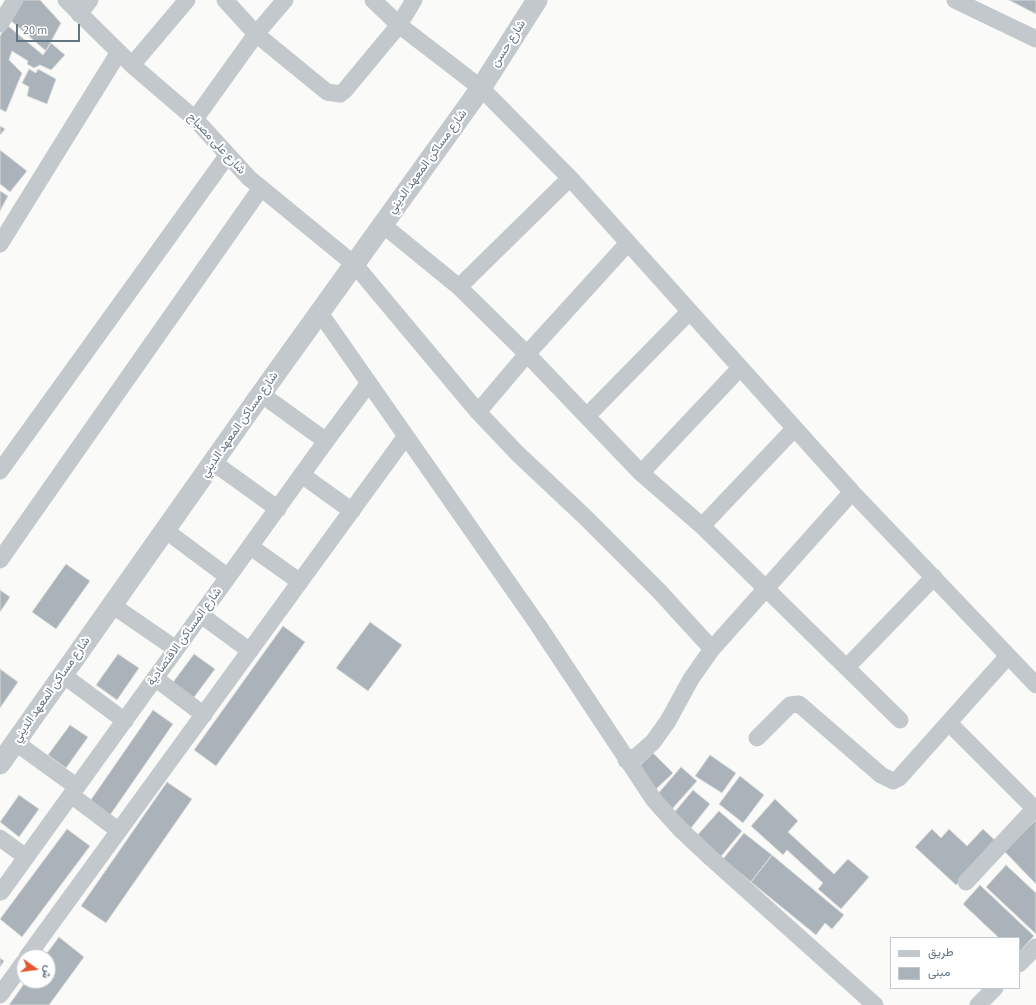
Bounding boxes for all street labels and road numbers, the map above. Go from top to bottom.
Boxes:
street label: شارع حسن [488,18,530,70]
street label: شارع مساكن المعهد الديني [385,107,471,217]
street label: شارع على مصباح [184,110,248,178]
street label: شارع مساكن المعهد الديني [198,369,282,481]
street label: شارع المساكن الاقتصادية [145,585,225,689]
street label: شارع مساكن المعهد الديني [10,634,94,746]

